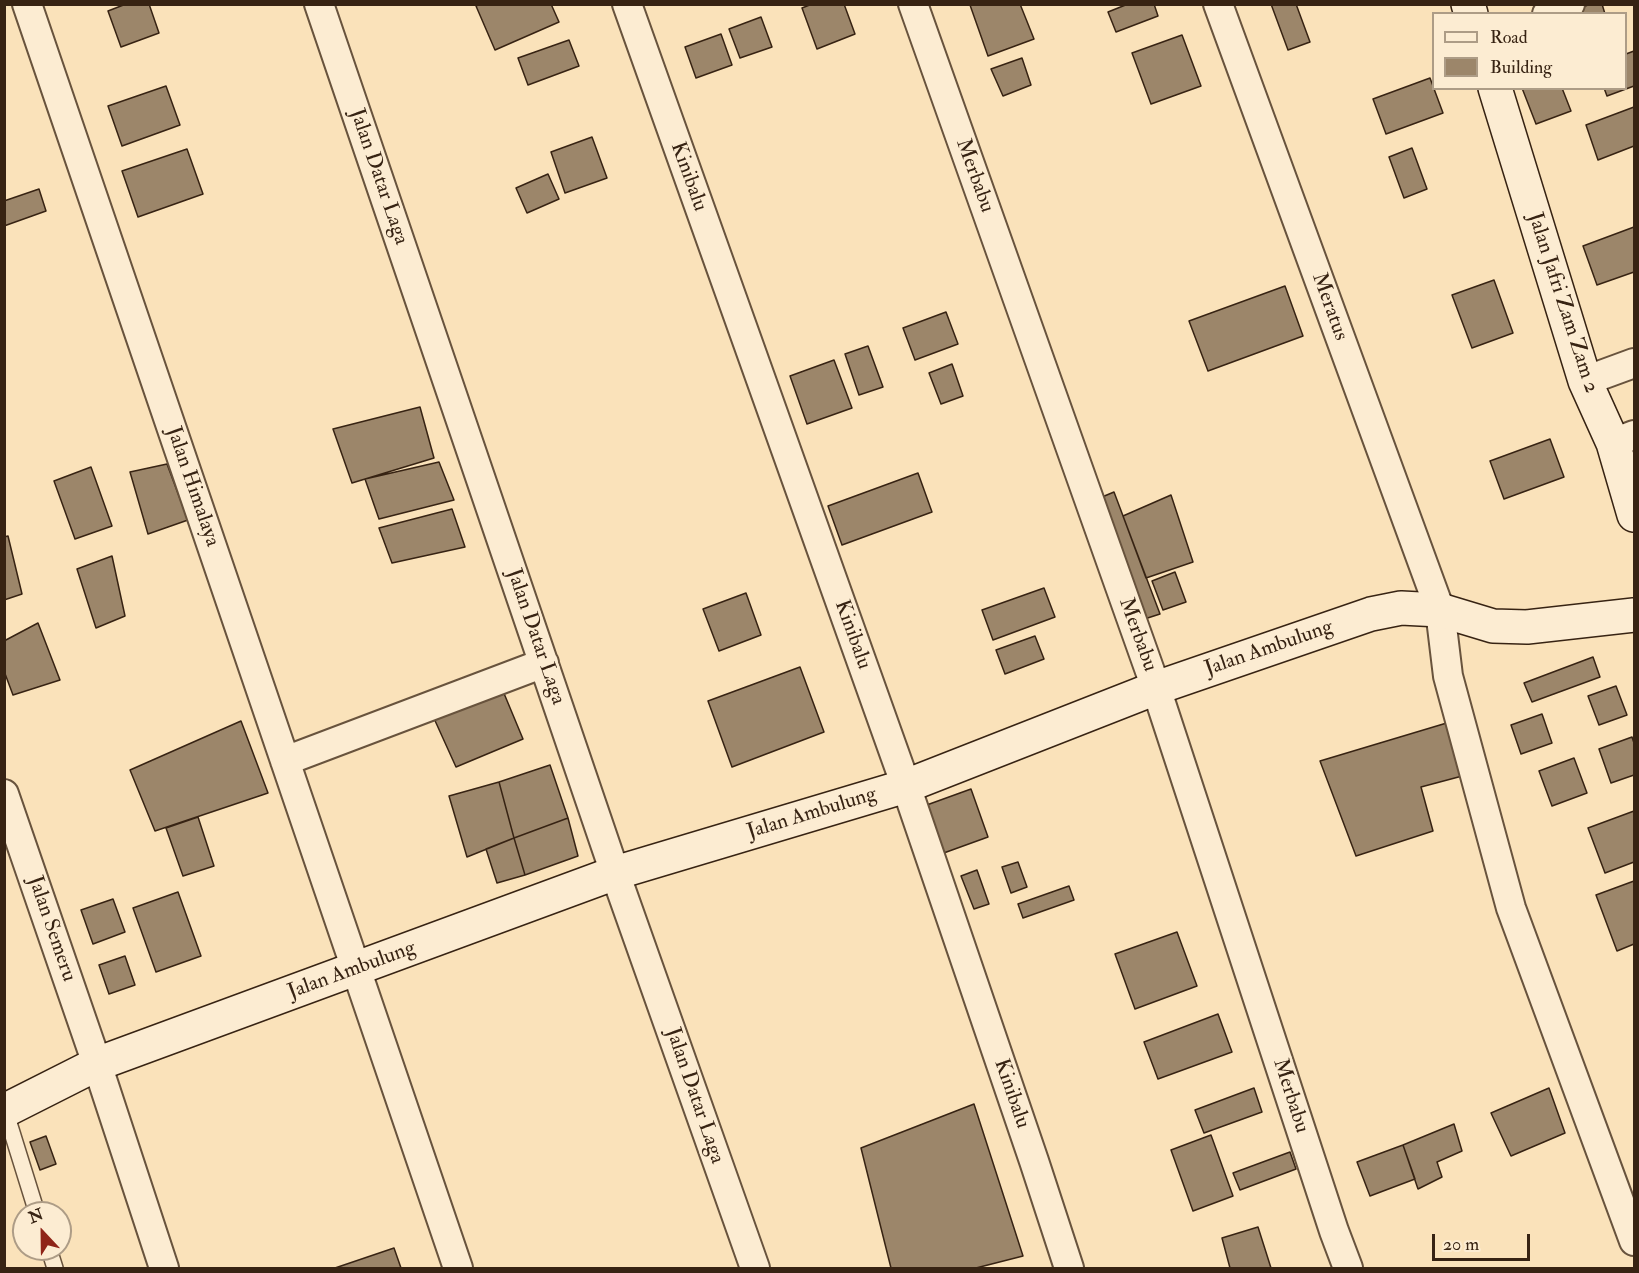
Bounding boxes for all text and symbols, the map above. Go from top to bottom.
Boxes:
legend [1432,12,1627,90]
text: Road [1490,26,1528,49]
text: Building [1490,56,1552,79]
street label: Jalan Datar Laga [343,106,413,248]
street label: Merbabu [949,136,999,216]
street label: Kinibalu [664,139,712,215]
street label: Jalan Jafri Zam Zam 2 [1521,210,1603,396]
street label: Meratus [1305,270,1353,344]
street label: Jalan Himalaya [160,424,224,550]
street label: Jalan Datar Laga [500,566,570,708]
street label: Merbabu [1112,595,1162,675]
street label: Kinibalu [828,597,876,673]
street label: Jalan Ambulung [1202,615,1336,683]
street label: Jalan Ambulung [744,782,880,846]
street label: Jalan Semeru [21,873,81,985]
street label: Jalan Ambulung [285,936,419,1006]
street label: Jalan Datar Laga [659,1025,729,1167]
street label: Kinibalu [987,1056,1035,1132]
street label: Merbabu [1266,1056,1314,1136]
north arrow [12,1201,72,1261]
text: N [26,1204,46,1228]
scale bar [1435,1222,1532,1260]
text: 20 m [1443,1233,1479,1256]

